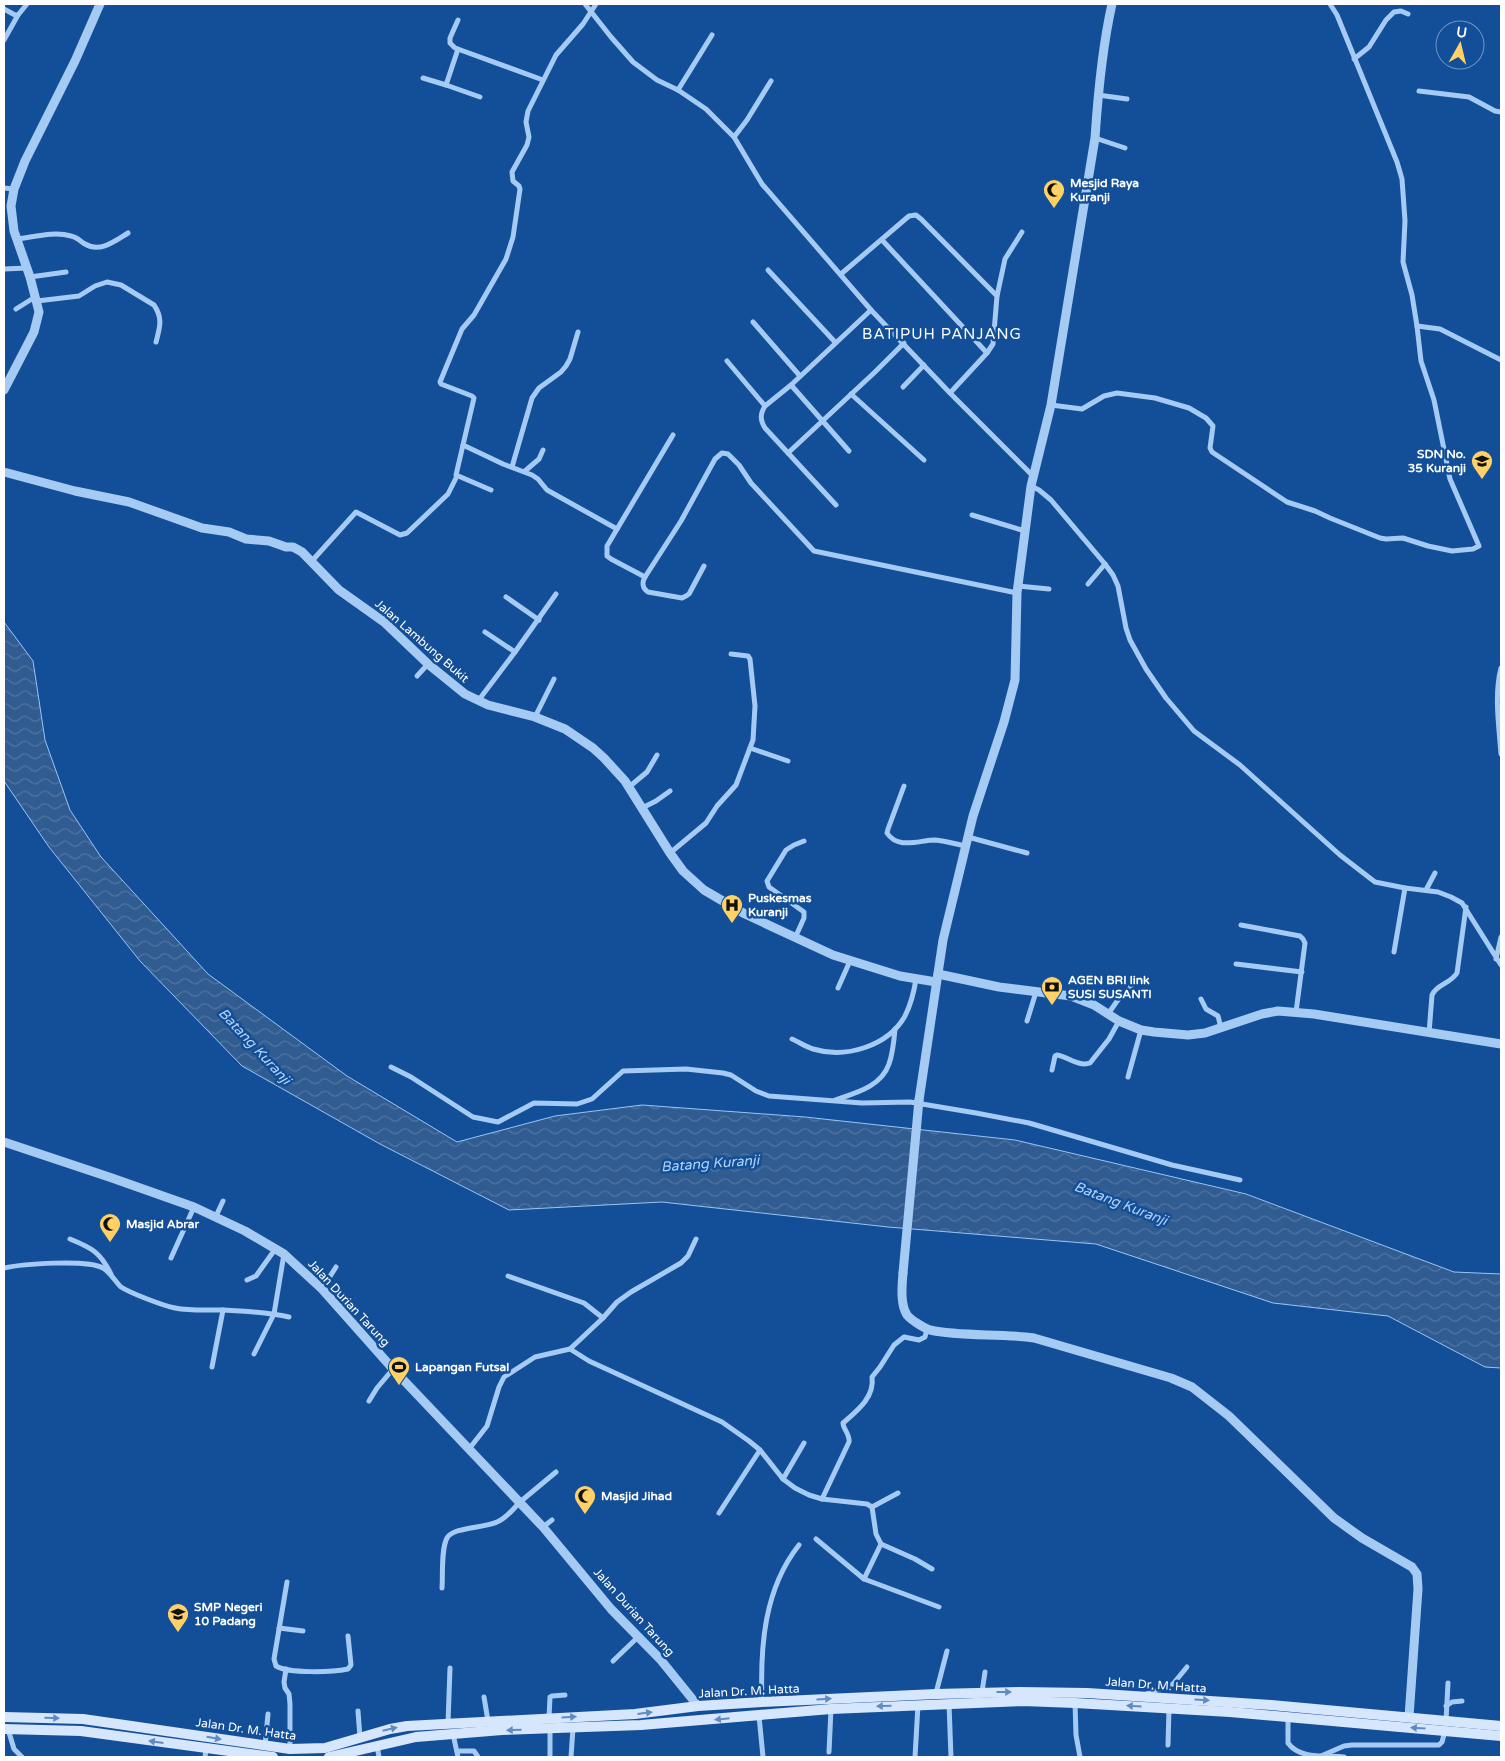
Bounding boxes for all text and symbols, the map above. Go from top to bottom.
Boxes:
north arrow [1435,20,1485,70]
text: U [1455,23,1468,42]
place label: Mesjid Raya Kuranji [1070,176,1139,205]
mosque icon: Mesjid Raya Kuranji [1042,178,1066,209]
district label: BATIPUH PANJANG [862,325,1022,343]
place label: SDN No. 35 Kuranji [1408,447,1466,476]
school or university icon: SDN No. 35 Kuranji [1470,449,1494,480]
street label: Jalan Lambung Bukit [372,596,472,686]
place label: Puskesmas Kuranji [748,891,812,920]
hospital icon: Puskesmas Kuranji [720,893,744,924]
place label: AGEN BRI link SUSI SUSANTI [1068,973,1152,1001]
bank icon: AGEN BRI link SUSI SUSANTI [1040,975,1064,1006]
water label: Batang Kuranji [215,1005,295,1089]
water label: Batang Kuranji [660,1151,761,1175]
water label: Batang Kuranji [1072,1178,1171,1230]
mosque icon: Masjid Abrar [98,1212,122,1243]
place label: Masjid Abrar [126,1217,200,1232]
street label: Jalan Durian Tarung [305,1257,393,1349]
sports icon: Lapangan Futsal [387,1355,411,1386]
place label: Lapangan Futsal [415,1360,509,1375]
mosque icon: Masjid Jihad [573,1484,597,1515]
place label: Masjid Jihad [601,1489,672,1504]
street label: Jalan Durian Tarung [591,1565,677,1659]
place label: SMP Negeri 10 Padang [194,1600,262,1629]
school or university icon: SMP Negeri 10 Padang [166,1602,190,1633]
street label: Jalan Dr. M. Hatta [1105,1674,1207,1696]
street label: Jalan Dr. M. Hatta [698,1681,800,1701]
one-way arrow [997,1688,1013,1696]
one-way arrow [817,1694,833,1702]
one-way arrow [1194,1697,1210,1705]
one-way arrow [1126,1702,1142,1710]
one-way arrow [876,1703,892,1711]
one-way arrow [637,1709,653,1717]
one-way arrow [562,1712,578,1720]
one-way arrow [45,1714,61,1722]
street label: Jalan Dr. M. Hatta [195,1715,297,1743]
one-way arrow [714,1715,730,1723]
one-way arrow [1410,1724,1426,1732]
one-way arrow [382,1725,397,1733]
one-way arrow [505,1726,521,1734]
one-way arrow [206,1734,222,1742]
one-way arrow [147,1738,163,1746]

